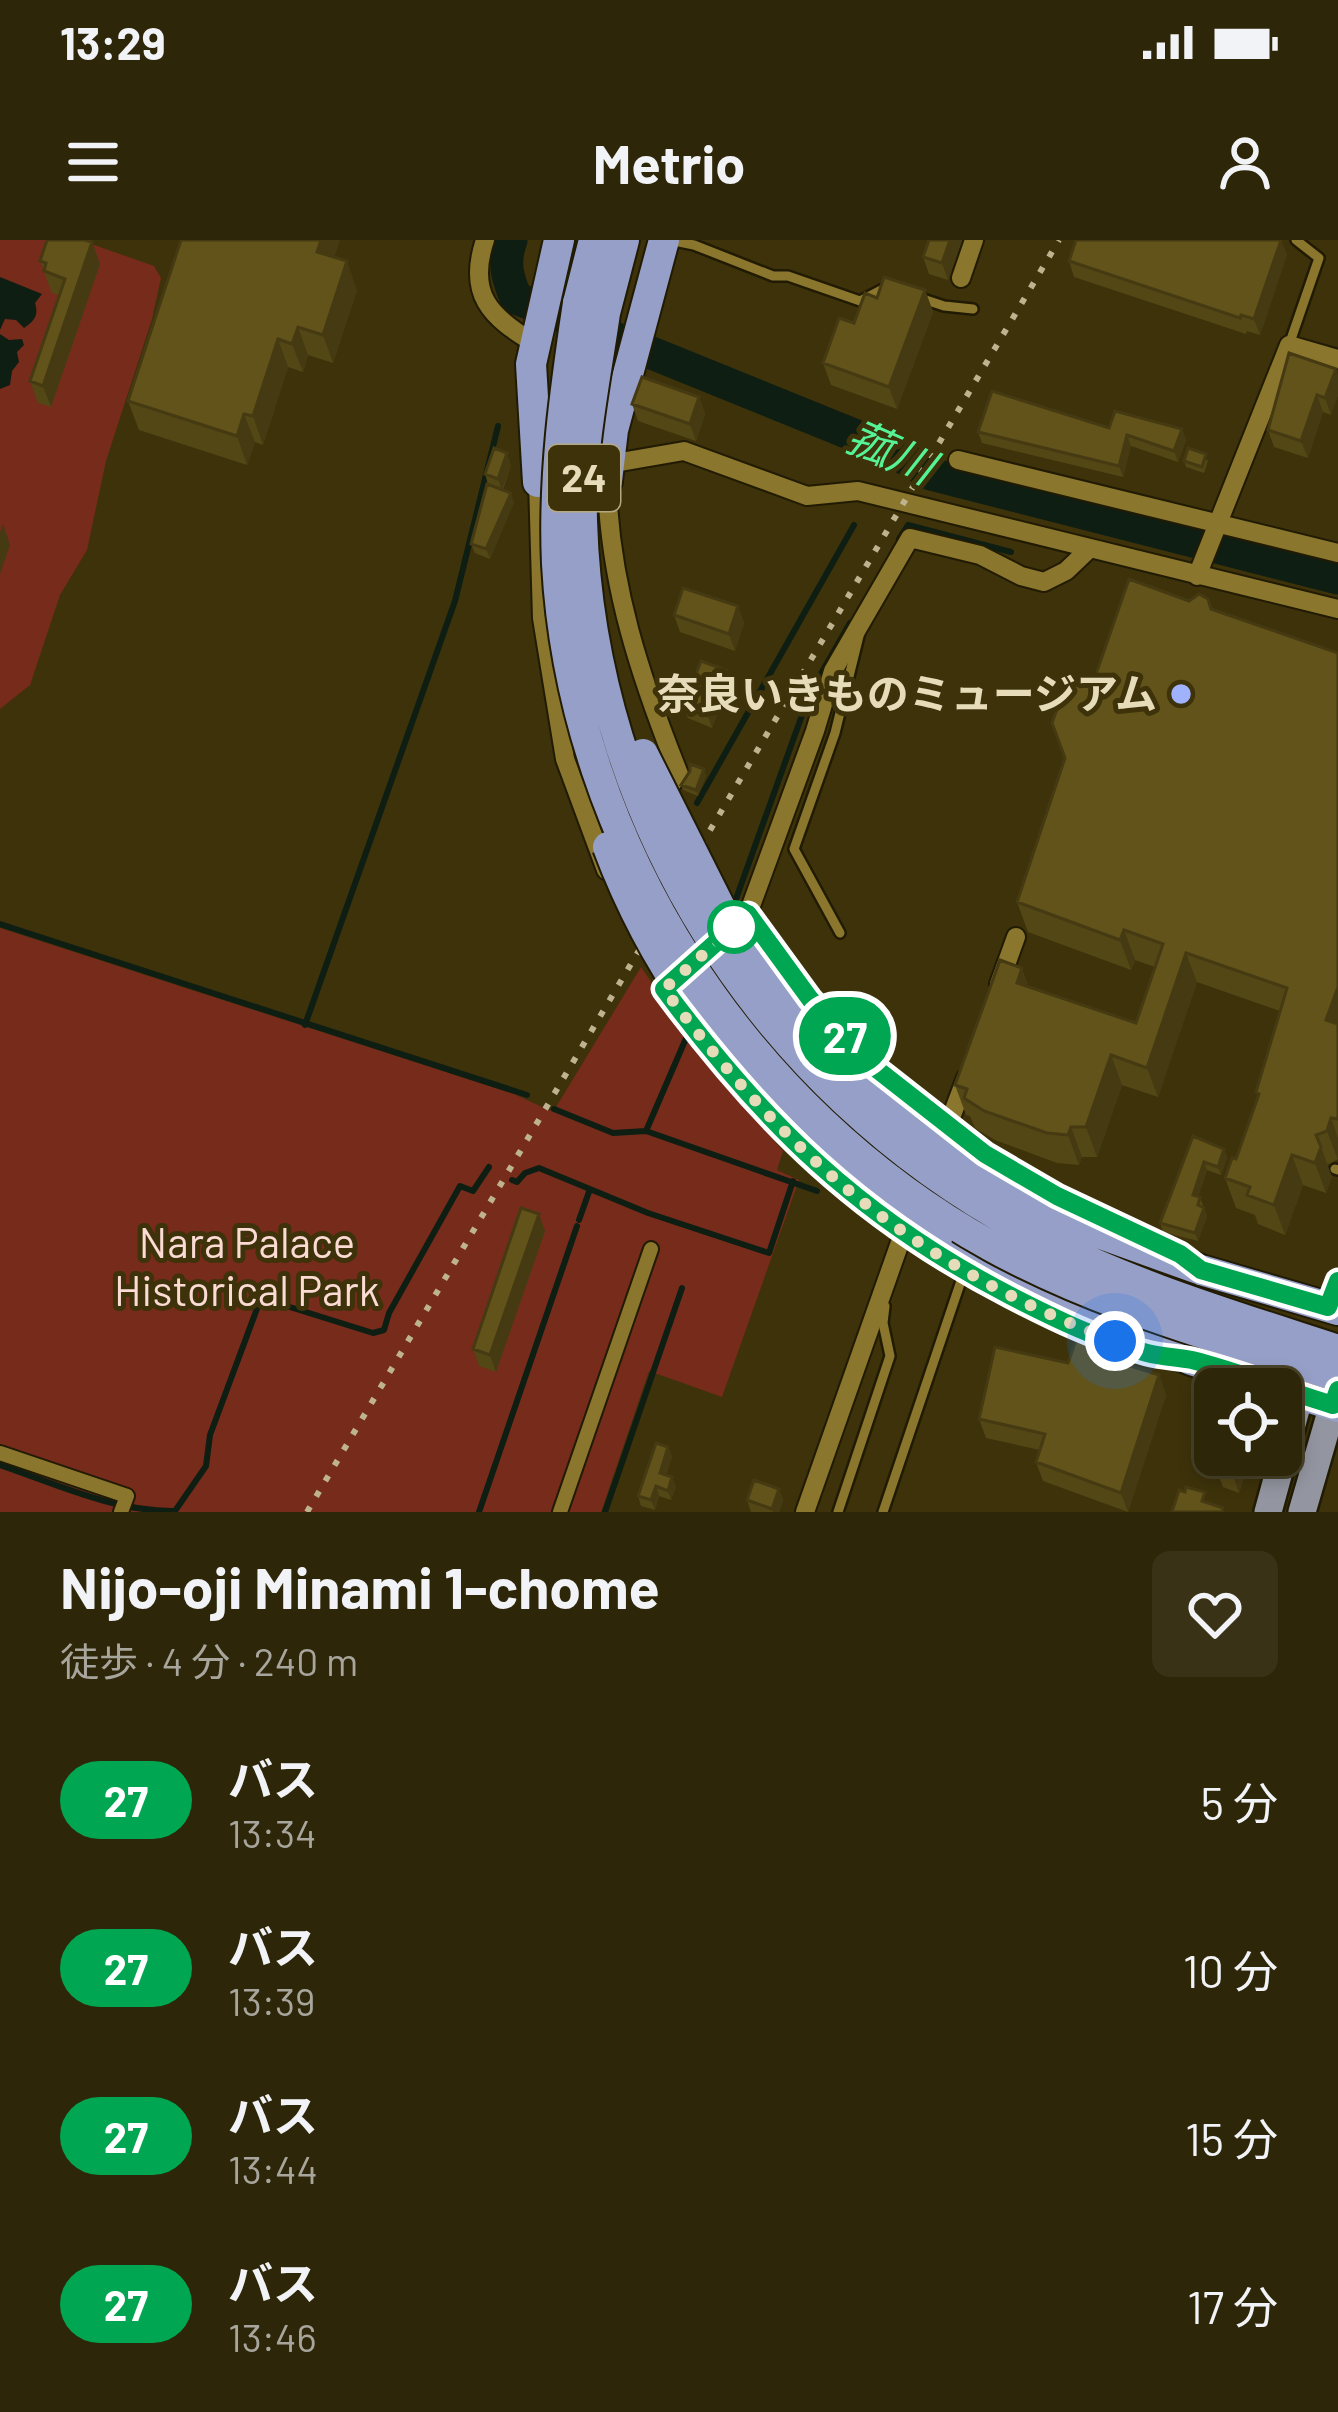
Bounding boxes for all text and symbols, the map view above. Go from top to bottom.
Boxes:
text: 13:29 [60,15,166,69]
icon: menu [60,129,126,195]
icon: person [1212,129,1278,195]
text: Metrio [593,130,745,195]
water label: 菰川 [840,407,948,495]
road number: 24 [548,445,620,511]
place label: 奈良いきものミュージアム [657,667,1157,717]
marker: 奈良いきものミュージアム [1168,681,1194,707]
unlabelled marker [709,902,759,952]
line badge: 27 [791,997,899,1075]
text: 27 [823,1011,867,1061]
park label: Nara Palace Historical Park [114,1216,380,1314]
your location [1085,1311,1145,1371]
map controls [1194,1368,1302,1476]
button: locate [1194,1368,1302,1476]
button: heart [1152,1551,1278,1677]
text: Nijo-oji Minami 1-chome [60,1552,660,1620]
text: 徒歩 · 4 分 · 240 m [60,1637,358,1684]
text: バス [228,1751,318,1805]
text: 27 [104,1775,148,1825]
text: 5 分 [1201,1775,1278,1829]
text: 13:34 [228,1809,317,1856]
text: バス [228,1919,318,1973]
text: 27 [104,1943,148,1993]
text: 10 分 [1183,1943,1278,1997]
text: 13:39 [228,1977,315,2024]
text: バス [228,2087,318,2141]
text: 27 [104,2111,148,2161]
text: 15 分 [1185,2111,1278,2165]
text: 13:44 [228,2145,318,2192]
text: バス [228,2255,318,2309]
text: 27 [104,2279,148,2329]
text: 17 分 [1187,2279,1278,2333]
text: 13:46 [228,2313,317,2360]

